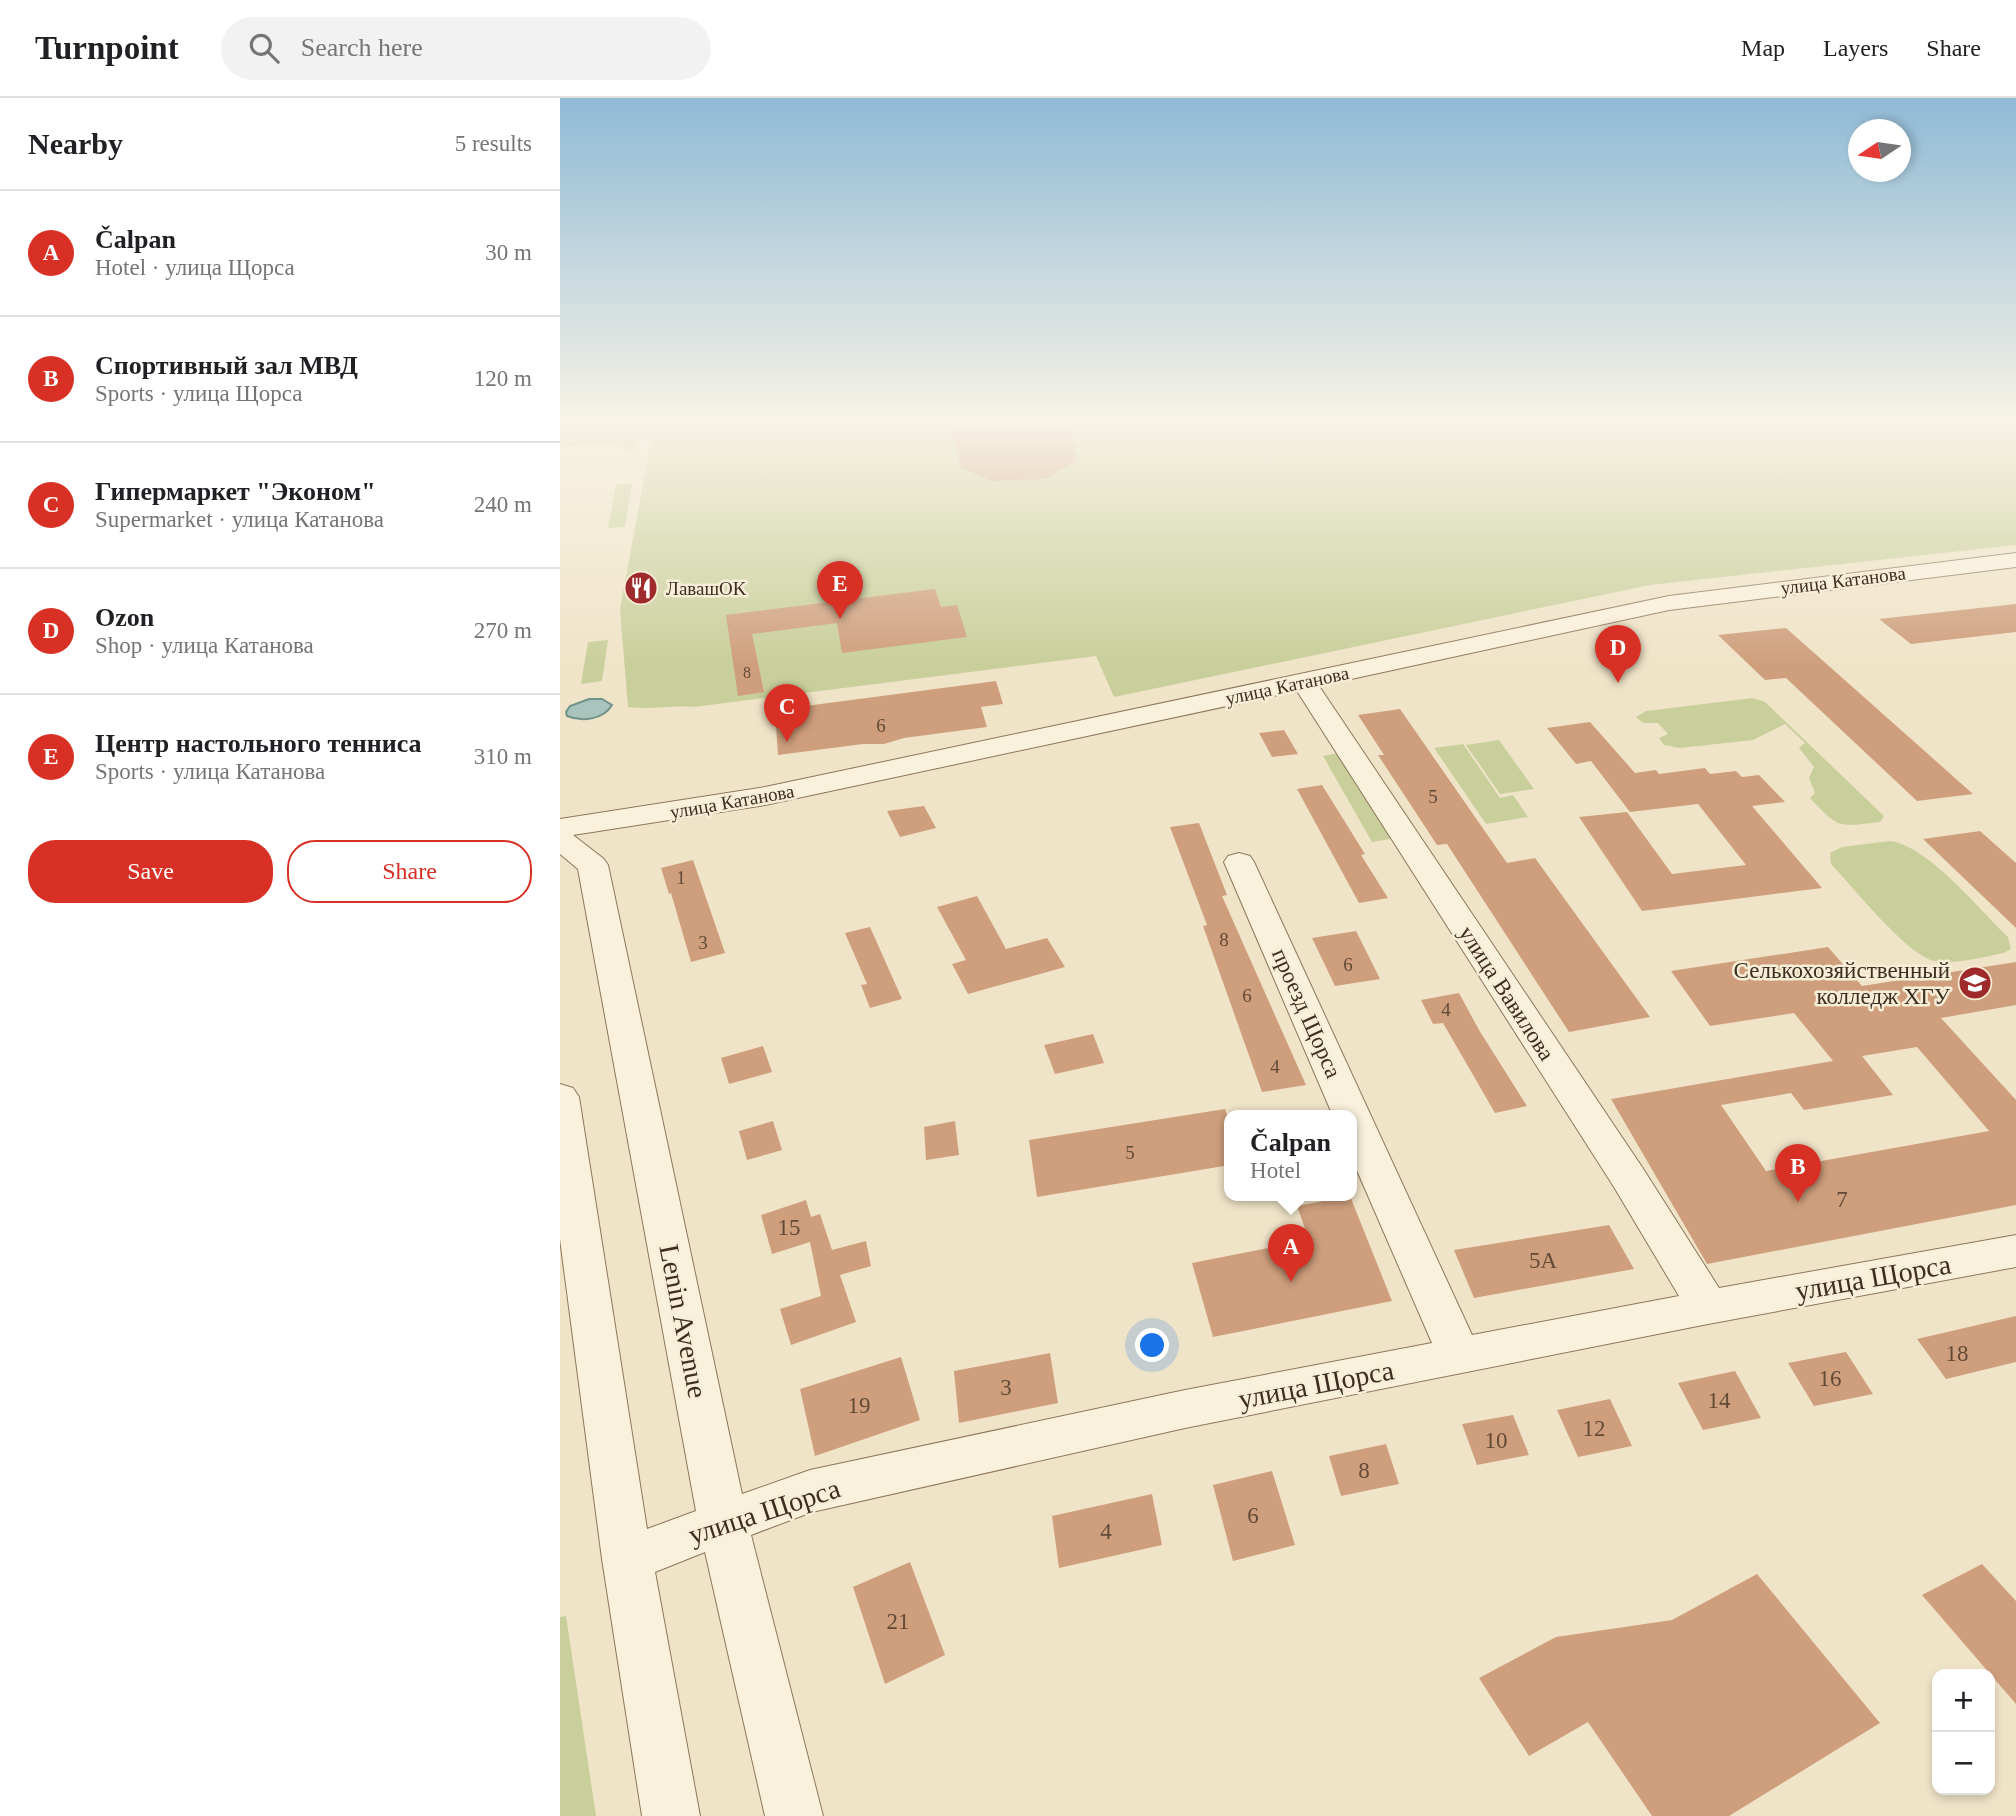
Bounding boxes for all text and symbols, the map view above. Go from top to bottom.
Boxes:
search box [221,17,711,80]
icon: search [245,29,283,67]
text: Turnpoint [35,30,179,66]
text: Search here [301,33,423,62]
text: Map [1741,35,1785,61]
text: Layers [1823,35,1888,61]
text: Share [1926,35,1981,61]
north arrow [1848,119,1911,182]
text: Nearby [28,127,123,160]
text: 5 results [455,131,532,156]
text: Čalpan [95,225,176,254]
text: A [43,240,59,265]
text: 30 m [485,240,532,265]
text: Hotel · улица Щорса [95,255,295,280]
text: Спортивный зал МВД [95,351,358,380]
text: B [43,366,59,391]
text: 120 m [474,366,532,391]
text: Sports · улица Щорса [95,381,302,406]
text: Гипермаркет "Эконом" [95,477,376,506]
text: C [43,492,59,517]
text: 240 m [474,492,532,517]
text: Supermarket · улица Катанова [95,507,384,532]
pin: E [817,561,863,619]
street label: улица Катанова [1779,562,1907,599]
restaurant icon: ЛавашOK [622,569,660,607]
place label: ЛавашOK [666,578,747,599]
text: Ozon [95,603,154,632]
text: D [43,618,59,643]
text: 270 m [474,618,532,643]
pin: D [1595,625,1641,683]
text: Shop · улица Катанова [95,633,314,658]
street label: улица Катанова [1223,662,1351,709]
house number: 8 [743,664,751,681]
pin: C [764,684,810,742]
house number: 6 [876,715,886,736]
text: Центр настольного тенниса [95,729,422,758]
text: E [43,744,59,769]
text: 310 m [474,744,532,769]
text: Sports · улица Катанова [95,759,325,784]
street label: улица Катанова [668,780,796,823]
house number: 5 [1428,786,1438,807]
button: Save [28,840,273,903]
button: Share [287,840,532,903]
house number: 1 [676,867,686,888]
street label: улица Вавилова [1454,921,1559,1065]
house number: 8 [1219,929,1229,950]
house number: 3 [698,932,708,953]
street label: проезд Щорса [1267,945,1346,1082]
house number: 6 [1343,954,1353,975]
place label: Селькохозяйственный колледж ХГУ [1734,958,1951,1009]
school or university icon: Селькохозяйственный колледж ХГУ [1956,964,1994,1002]
house number: 6 [1242,985,1252,1006]
house number: 4 [1441,999,1451,1020]
house number: 4 [1270,1056,1280,1077]
popup [1224,1110,1357,1201]
text: Čalpan [1250,1128,1331,1157]
house number: 5 [1125,1142,1135,1163]
pin: B [1775,1144,1821,1202]
text: Hotel [1250,1158,1301,1183]
house number: 7 [1836,1187,1848,1212]
house number: 15 [778,1215,801,1240]
pin: A [1268,1224,1314,1282]
street label: Lenin Avenue [653,1242,714,1401]
house number: 5А [1529,1248,1557,1273]
street label: улица Щорса [1793,1248,1954,1306]
your location [1135,1328,1169,1362]
house number: 18 [1946,1341,1969,1366]
street label: улица Щорса [1236,1354,1397,1415]
house number: 16 [1819,1366,1842,1391]
house number: 3 [1000,1375,1012,1400]
house number: 14 [1708,1388,1731,1413]
house number: 19 [848,1393,871,1418]
house number: 12 [1583,1416,1606,1441]
house number: 10 [1485,1428,1508,1453]
house number: 8 [1358,1458,1370,1483]
street label: улица Щорса [684,1472,844,1551]
house number: 6 [1247,1503,1259,1528]
house number: 4 [1100,1519,1112,1544]
house number: 21 [887,1609,910,1634]
map controls [1932,1669,1995,1795]
button: + [1932,1669,1995,1732]
button: − [1932,1732,1995,1795]

